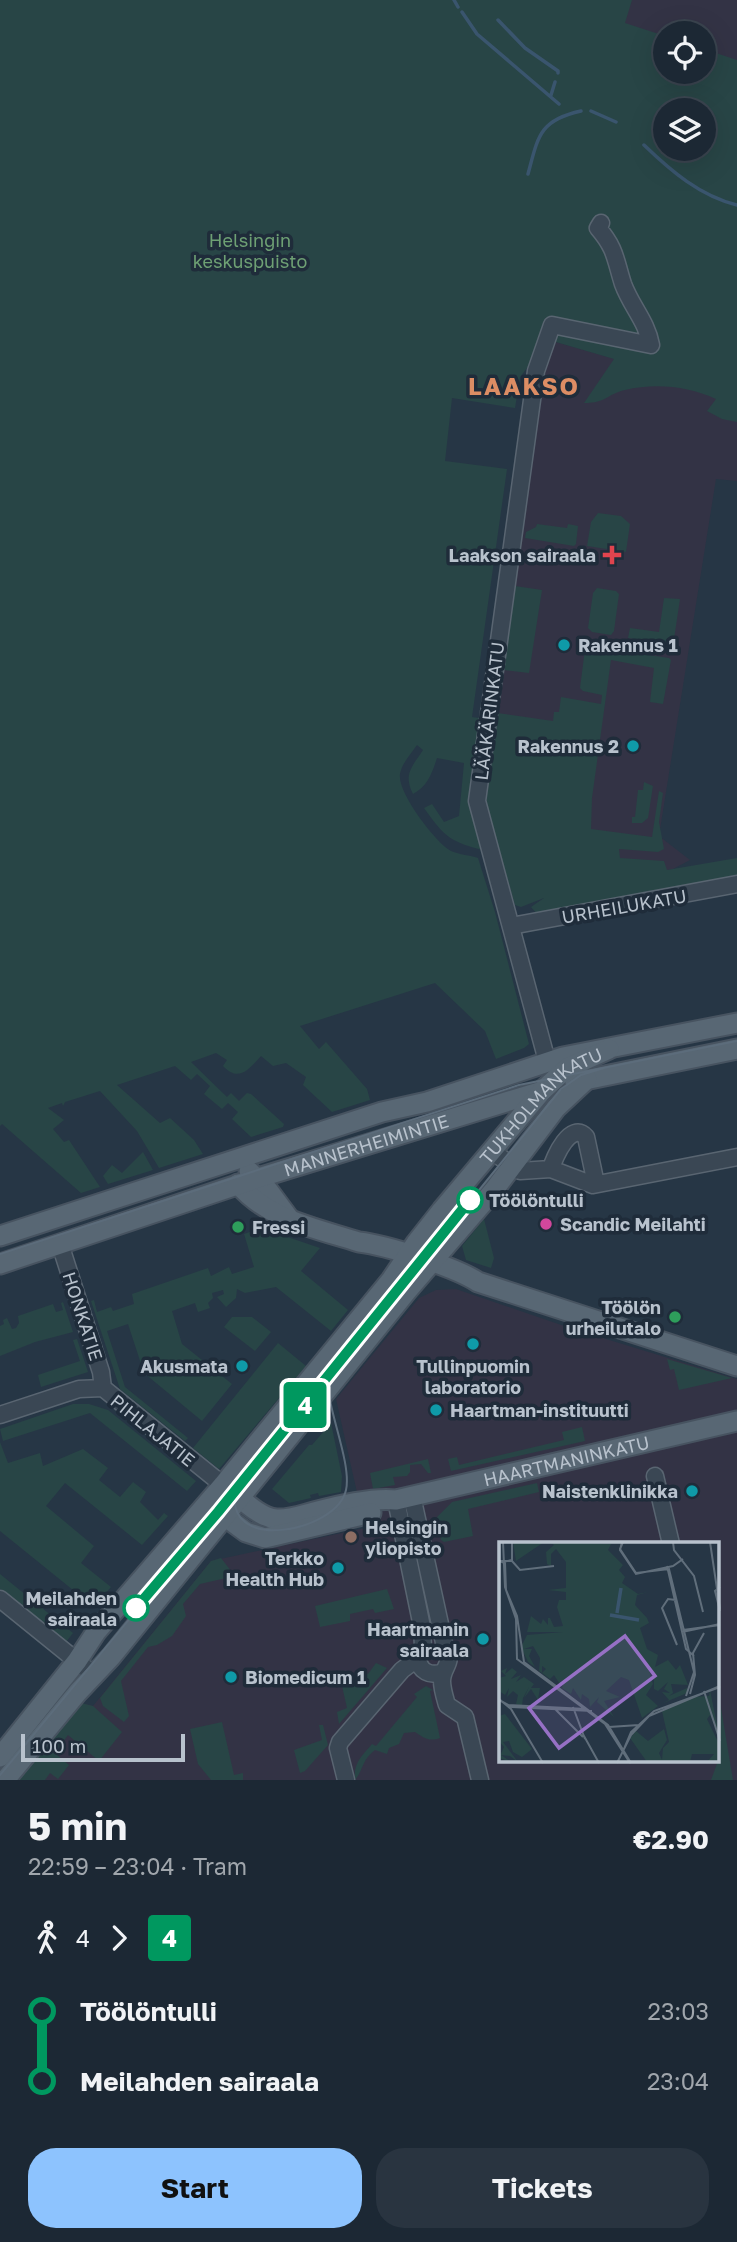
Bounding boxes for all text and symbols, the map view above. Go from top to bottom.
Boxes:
map controls [653,21,716,161]
button: locate [653,21,716,84]
button: layers [653,98,716,161]
park label: Helsingin keskuspuisto [193,229,307,272]
district label: LAAKSO [468,371,580,400]
place label: Laakson sairaala [449,544,596,566]
marker: Laakson sairaala [602,545,622,565]
place label: Rakennus 1 [578,634,678,656]
marker: Rakennus 1 [556,637,572,653]
street label: LÄÄKÄRINKATU [470,640,508,782]
place label: Rakennus 2 [518,735,619,757]
marker: Rakennus 2 [625,738,641,754]
street label: URHEILUKATU [560,884,688,928]
street label: TUKHOLMANKATU [475,1043,606,1168]
street label: MANNERHEIMINTIE [281,1109,451,1180]
marker: Töölöntulli [457,1187,483,1213]
place label: Töölöntulli [489,1189,584,1211]
place label: Scandic Meilahti [560,1213,706,1235]
place label: Fressi [252,1216,305,1238]
marker: Scandic Meilahti [538,1216,554,1232]
marker: Fressi [230,1219,246,1235]
street label: HONKATIE [58,1269,108,1363]
place label: Töölön urheilutalo [566,1296,661,1339]
marker: Töölön urheilutalo [667,1309,683,1325]
marker: Tullinpuomin laboratorio [465,1336,481,1352]
place label: Akusmata [140,1355,228,1377]
place label: Tullinpuomin laboratorio [416,1355,530,1398]
marker: Akusmata [234,1358,250,1374]
line badge: 4 [282,1382,328,1428]
street label: PIHLAJATIE [106,1389,200,1471]
text: 4 [298,1390,313,1419]
place label: Haartman-instituutti [450,1399,629,1421]
marker: Haartman-instituutti [428,1402,444,1418]
street label: HAARTMANINKATU [481,1431,651,1490]
place label: Naistenklinikka [542,1480,678,1502]
marker: Naistenklinikka [684,1483,700,1499]
place label: Helsingin yliopisto [365,1516,448,1559]
marker: Helsingin yliopisto [343,1529,359,1545]
inset map [499,1542,720,1762]
place label: Terkko Health Hub [226,1547,324,1590]
marker: Terkko Health Hub [330,1560,346,1576]
place label: Meilahden sairaala [25,1587,117,1630]
marker: Meilahden sairaala [123,1595,149,1621]
place label: Haartmanin sairaala [367,1618,469,1661]
marker: Haartmanin sairaala [475,1631,491,1647]
place label: Biomedicum 1 [245,1666,366,1688]
marker: Biomedicum 1 [223,1669,239,1685]
scale bar [21,1731,186,1763]
text: 100 m [32,1734,86,1757]
text: 5 min [28,1803,127,1848]
text: €2.90 [633,1824,709,1855]
text: 22:59 – 23:04 · Tram [28,1852,247,1880]
icon: walk [28,1919,66,1957]
icon: forward [100,1919,138,1957]
text: 4 [162,1923,177,1952]
text: 4 [76,1924,90,1952]
text: Töölöntulli [80,1996,217,2027]
text: 23:03 [648,1997,709,2025]
text: Meilahden sairaala [80,2066,319,2097]
text: 23:04 [647,2067,709,2095]
button: Start [28,2148,362,2228]
button: Tickets [376,2148,709,2228]

